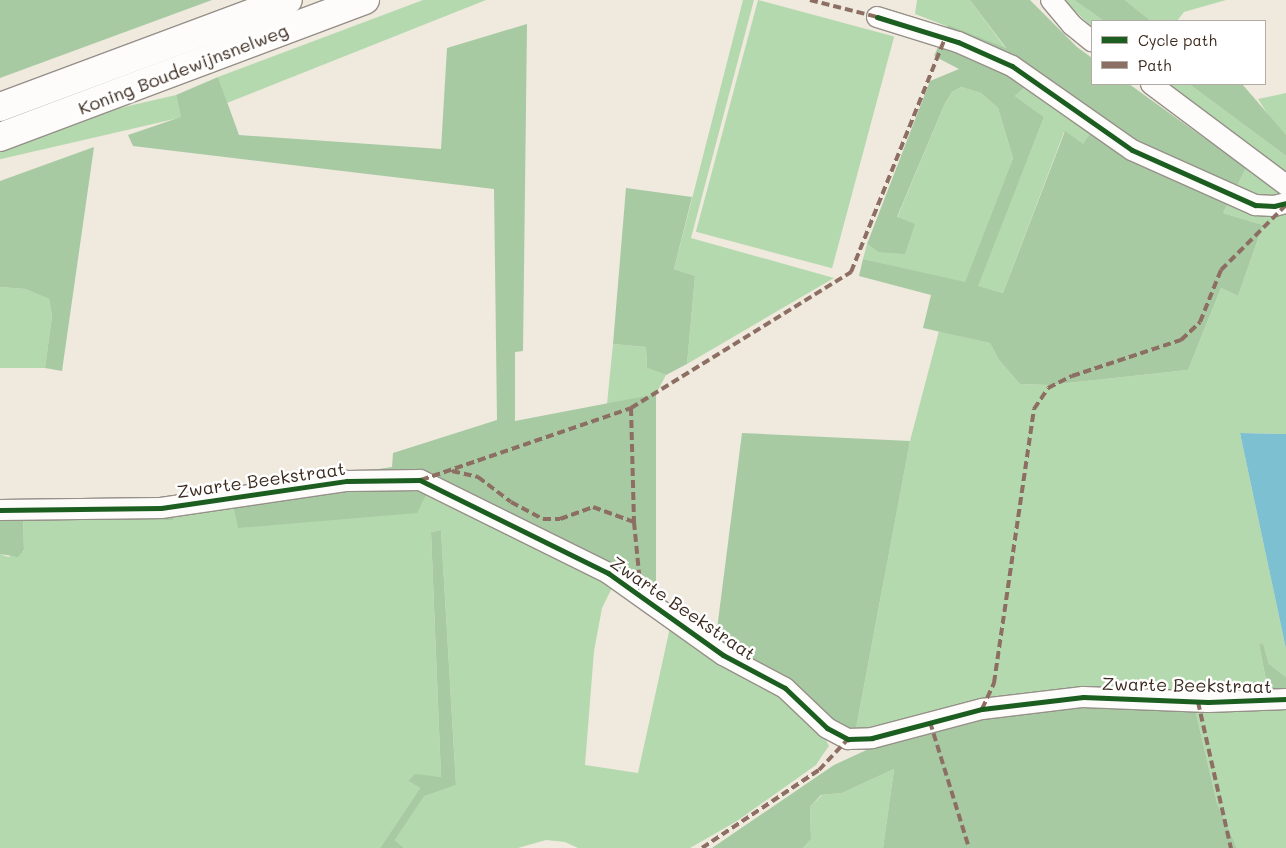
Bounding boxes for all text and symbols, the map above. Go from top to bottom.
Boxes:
street label: Koning Boudewijnsnelweg [75,19,291,119]
legend [1091,20,1266,85]
text: Cycle path [1138,30,1217,50]
text: Path [1138,55,1172,75]
street label: Zwarte Beekstraat [175,457,347,503]
street label: Zwarte Beekstraat [606,551,760,665]
street label: Zwarte Beekstraat [1102,673,1272,697]

